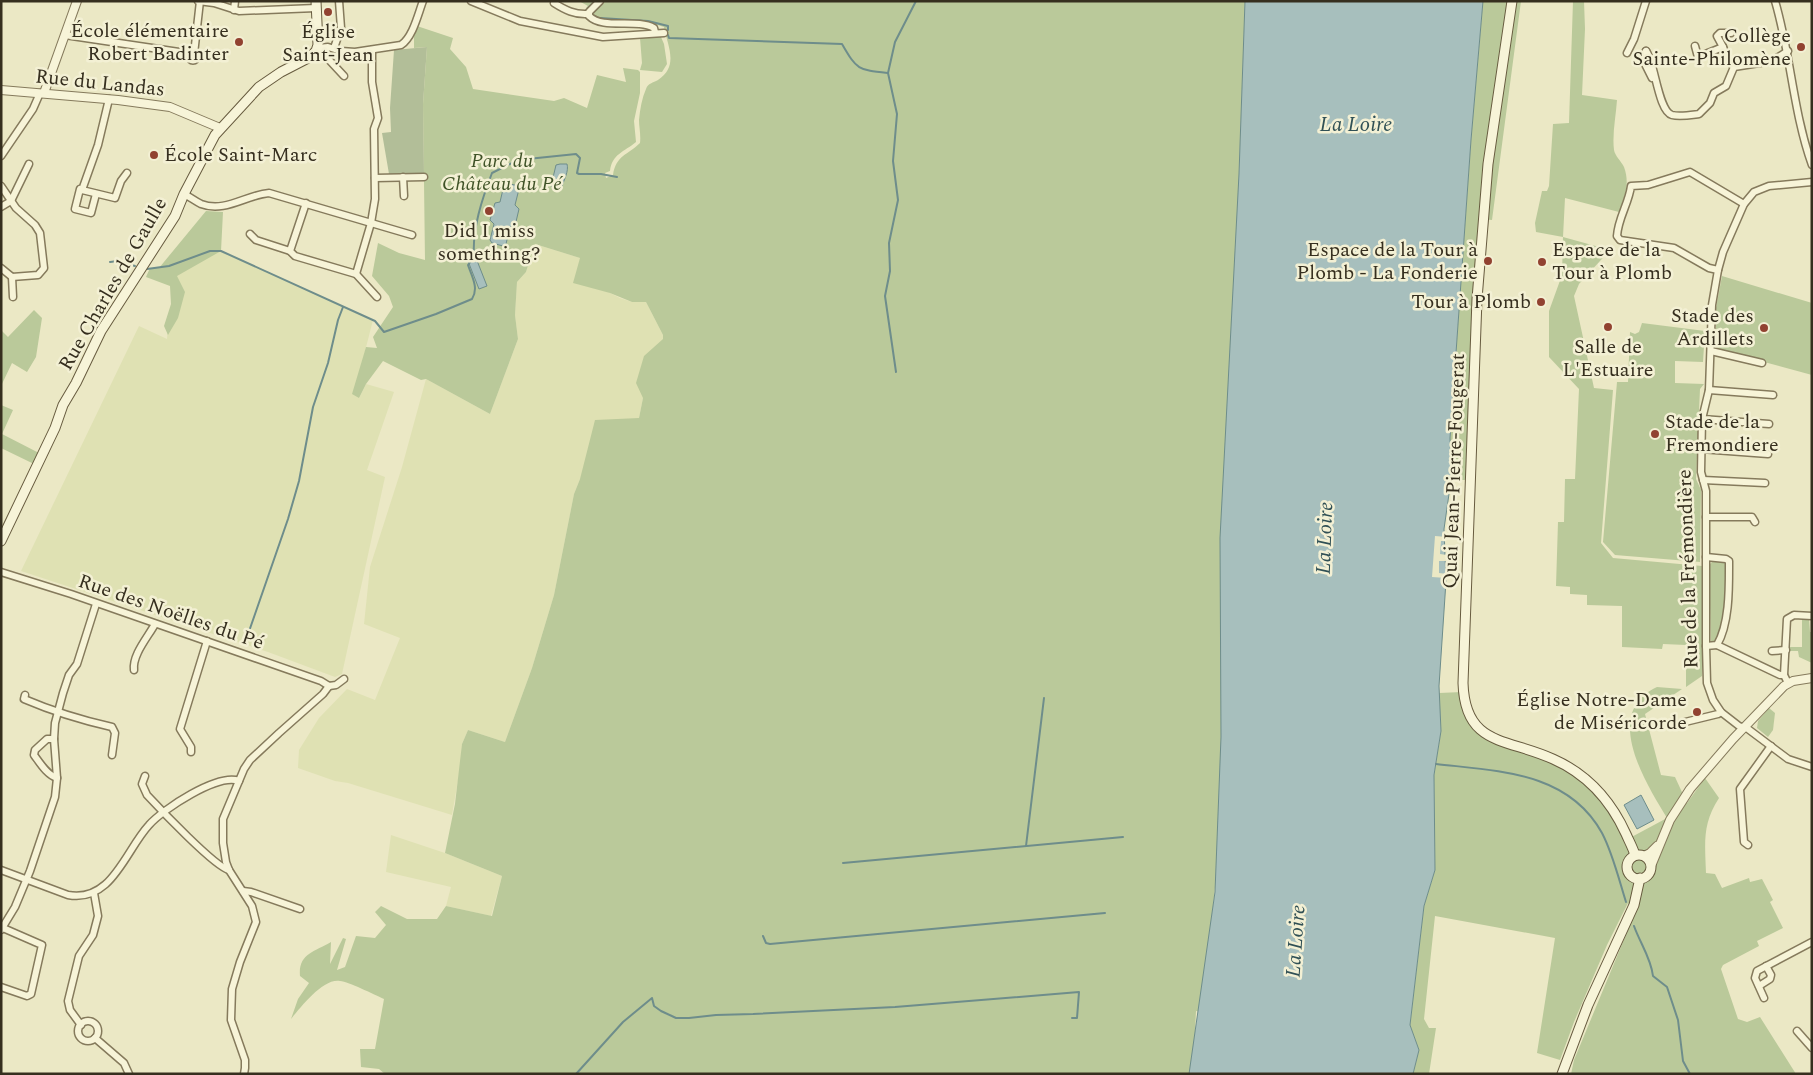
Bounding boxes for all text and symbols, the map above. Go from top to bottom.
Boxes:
marker: Église Saint-Jean [322,6,334,18]
place label: École élémentaire Robert Badinter [71,16,229,69]
place label: Église Saint-Jean [282,17,374,70]
place label: Collège Sainte-Philomène [1632,21,1791,74]
marker: École élémentaire Robert Badinter [233,36,245,48]
marker: Collège Sainte-Philomène [1795,41,1807,53]
street label: Rue du Landas [34,61,166,105]
water label: La Loire [1320,109,1392,141]
place label: École Saint-Marc [164,140,317,170]
park label: Parc du Château du Pé [442,146,564,199]
marker: École Saint-Marc [148,149,160,161]
street label: Rue Charles de Gaulle [51,192,175,376]
marker: Did I miss something? [483,205,495,217]
place label: Did I miss something? [437,216,541,269]
place label: Espace de la Tour à Plomb - La Fonderie [1297,235,1478,288]
place label: Espace de la Tour à Plomb [1552,235,1672,288]
marker: Espace de la Tour à Plomb - La Fonderie [1482,255,1494,267]
marker: Espace de la Tour à Plomb [1536,256,1548,268]
place label: Tour à Plomb [1411,287,1531,317]
marker: Tour à Plomb [1535,296,1547,308]
place label: Stade des Ardillets [1671,301,1754,354]
marker: Salle de L'Estuaire [1602,321,1614,333]
marker: Stade des Ardillets [1758,322,1770,334]
place label: Salle de L'Estuaire [1562,332,1654,385]
street label: Quai Jean-Pierre-Fougerat [1435,353,1473,589]
place label: Stade de la Fremondiere [1665,407,1779,460]
marker: Stade de la Fremondiere [1649,428,1661,440]
street label: Rue de la Frémondière [1670,469,1706,669]
water label: La Loire [1308,501,1342,575]
street label: Rue des Noëlles du Pé [74,566,268,658]
place label: Église Notre-Dame de Miséricorde [1516,685,1687,738]
marker: Église Notre-Dame de Miséricorde [1691,706,1703,718]
water label: La Loire [1277,904,1315,978]

